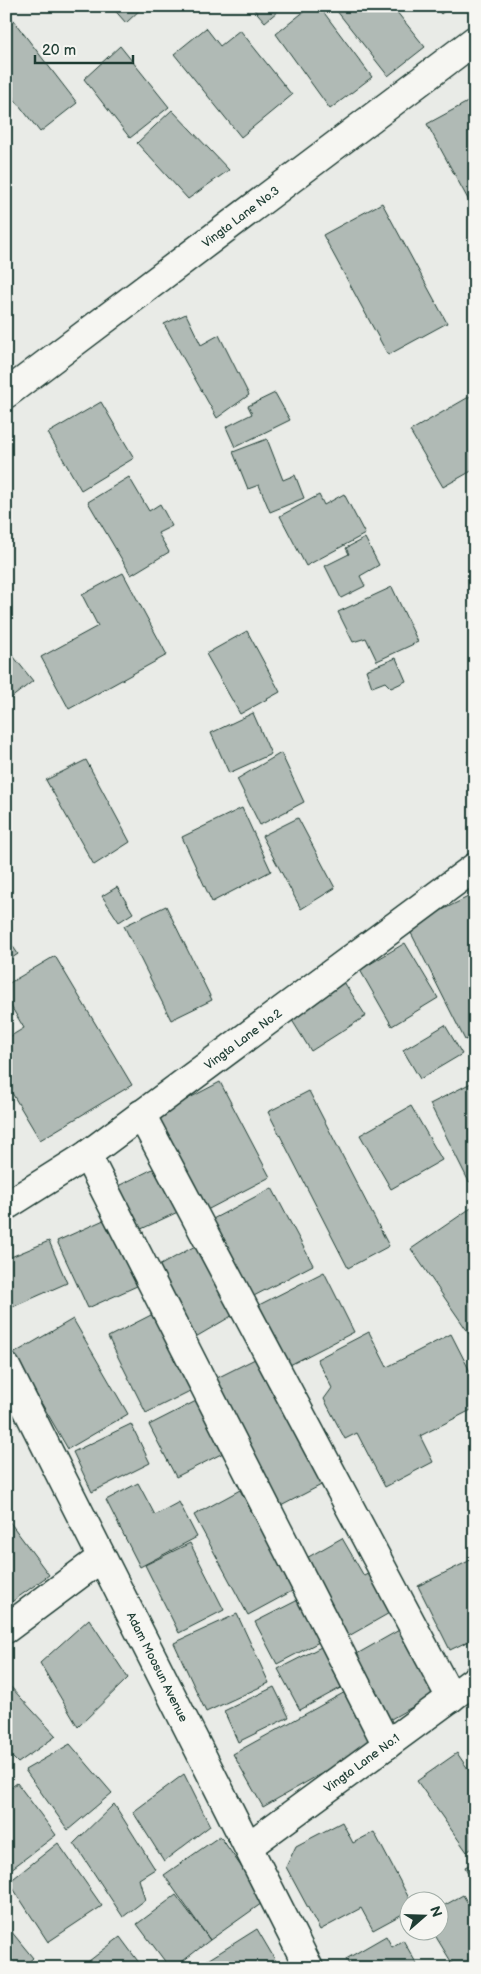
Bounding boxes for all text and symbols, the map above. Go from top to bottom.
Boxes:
scale bar [35,32,132,64]
text: 20 m [42,41,76,60]
street label: Vingta Lane No.3 [199,183,282,251]
street label: Vingta Lane No.2 [201,1006,285,1073]
street label: Adam Moosun Avenue [123,1610,191,1724]
street label: Vingta Lane No.1 [321,1730,403,1796]
north arrow [398,1892,448,1942]
text: N [426,1904,446,1920]

